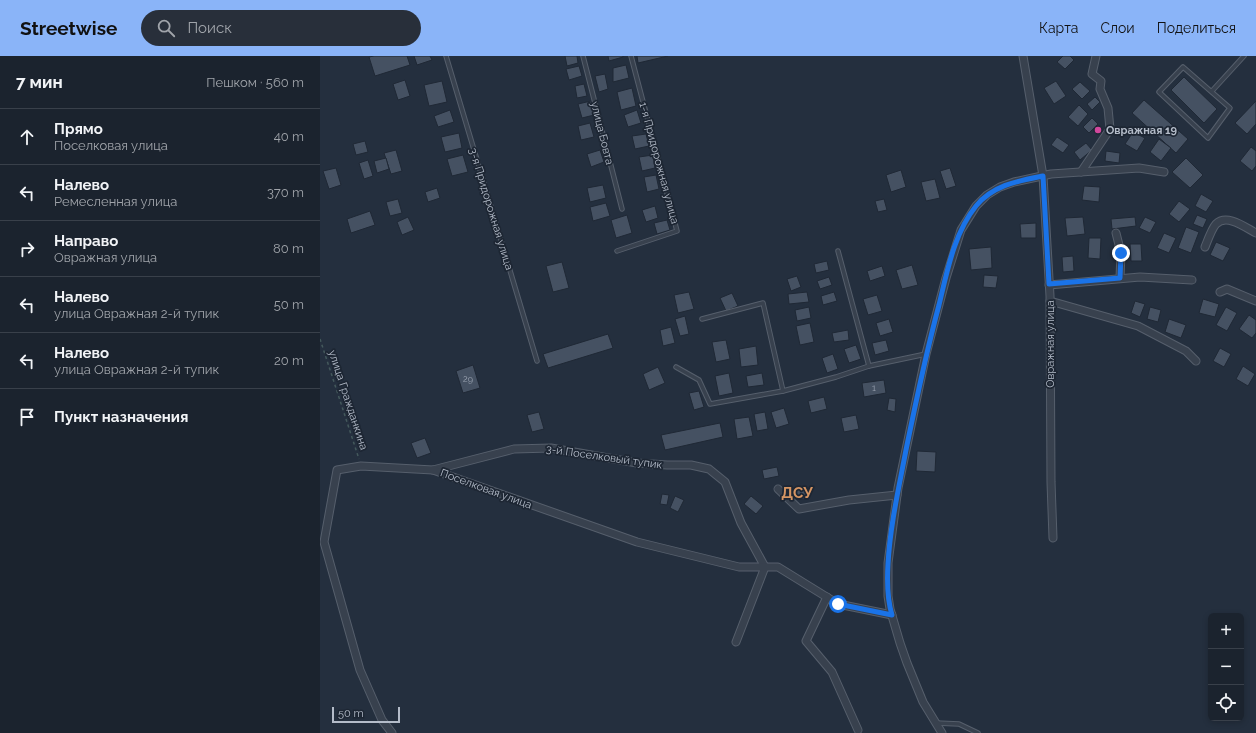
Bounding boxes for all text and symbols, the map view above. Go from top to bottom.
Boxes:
search box [141,10,421,46]
text: Streetwise [20,17,117,39]
icon: search [155,17,177,39]
text: Поиск [187,19,232,37]
text: Карта [1039,20,1078,36]
text: Слои [1100,20,1135,36]
text: Поделиться [1157,20,1236,36]
text: 7 мин [16,72,63,92]
text: Пешком · 560 m [206,75,304,90]
street label: улица Бовта [588,100,616,166]
street label: 1-я Придорожная улица [636,101,682,225]
text: Прямо [54,120,103,138]
place label: Овражная 19 [1106,124,1177,137]
marker: Овражная 19 [1093,125,1103,135]
icon: ahead [16,126,38,148]
text: 40 m [274,129,304,144]
text: Поселковая улица [54,138,168,153]
street label: 3-я Придорожная улица [466,146,516,272]
text: Налево [54,176,109,194]
icon: left [16,182,38,204]
text: 370 m [267,185,304,200]
text: Ремесленная улица [54,194,177,209]
text: Направо [54,232,118,250]
icon: right [16,238,38,260]
text: 80 m [273,241,304,256]
route end [1112,244,1130,262]
text: Овражная улица [54,250,157,265]
text: Налево [54,288,109,306]
icon: left [16,294,38,316]
text: 50 m [274,297,304,312]
street label: Овражная улица [1044,300,1057,388]
text: улица Овражная 2-й тупик [54,306,219,321]
text: Налево [54,344,109,362]
street label: улица Гражданкина [326,348,370,452]
icon: left [16,350,38,372]
text: 20 m [274,353,304,368]
text: улица Овражная 2-й тупик [54,362,219,377]
house number: 29 [463,374,473,384]
house number: 1 [872,383,876,393]
icon: arrive [16,406,38,428]
text: Пункт назначения [54,408,188,426]
street label: 3-й Поселковый тупик [545,442,663,472]
street label: Поселковая улица [439,466,533,512]
district label: ДСУ [781,484,813,502]
route start [829,595,847,613]
map controls [1208,613,1244,721]
button: + [1208,613,1244,649]
button: − [1208,649,1244,685]
button: locate [1208,685,1244,721]
scale bar [332,705,400,724]
text: 50 m [338,707,364,720]

